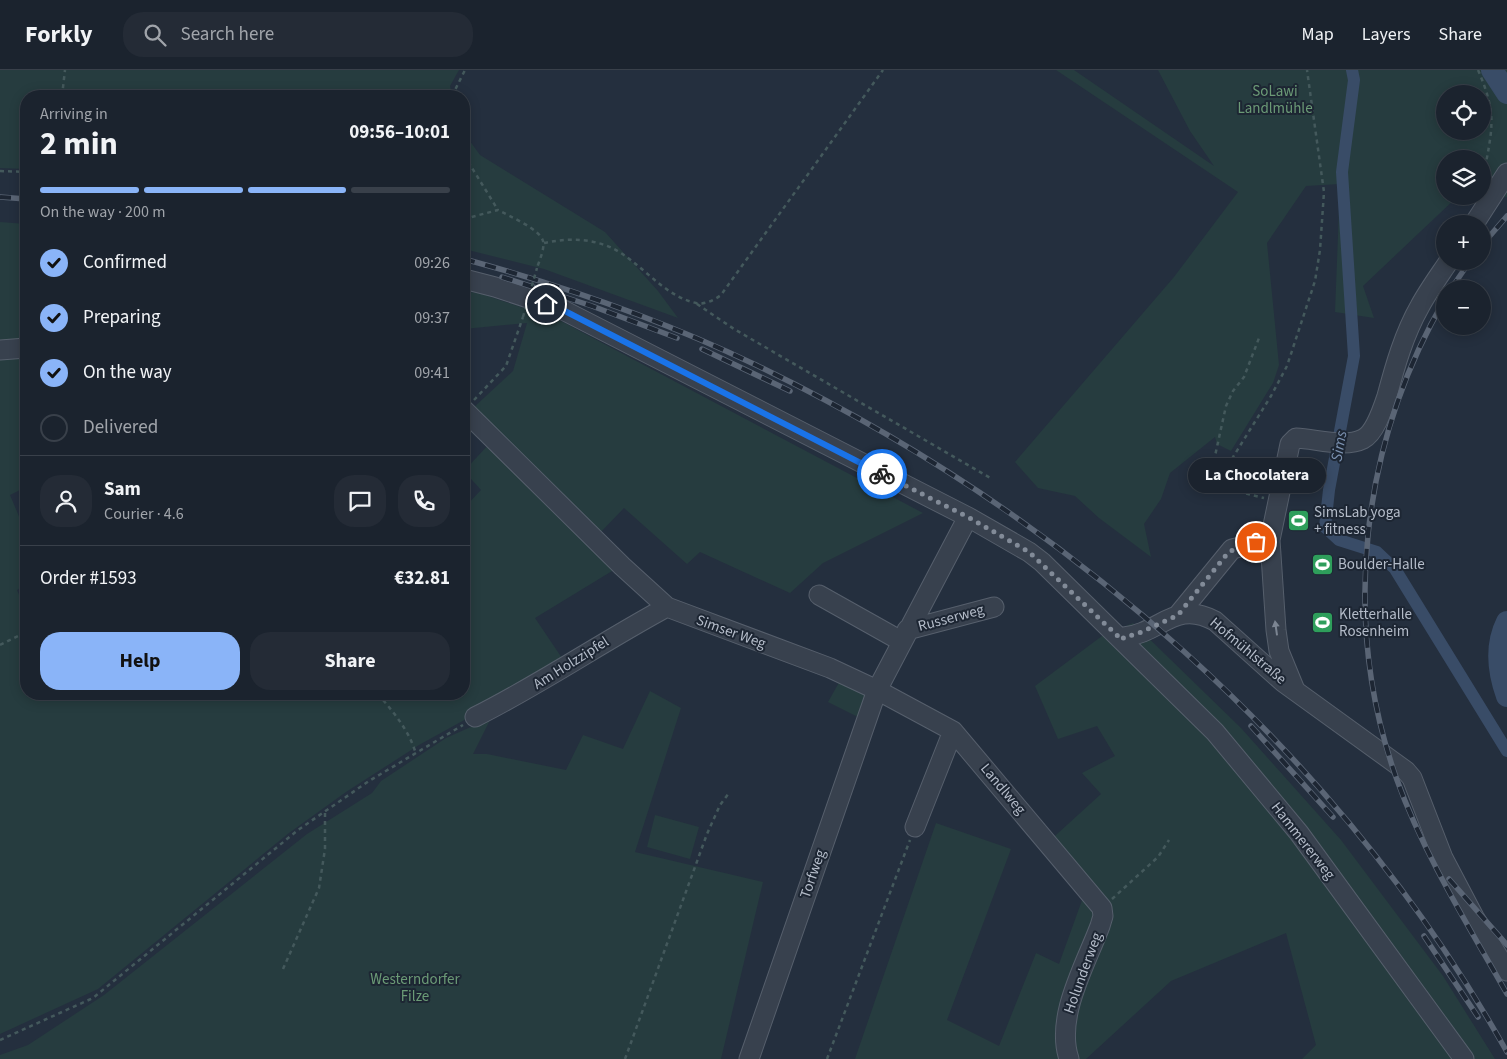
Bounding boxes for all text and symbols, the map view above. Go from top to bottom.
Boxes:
search box [123,12,473,57]
text: Forkly [25,17,93,52]
icon: search [141,21,169,49]
text: Search here [181,21,274,48]
text: Map [1302,22,1334,47]
text: Layers [1362,22,1411,47]
text: Share [1439,22,1482,47]
park label: SoLawi Landlmühle [1237,81,1313,119]
map controls [1436,85,1491,335]
button: locate [1436,85,1491,140]
text: Arriving in [40,103,108,125]
text: 09:56–10:01 [349,119,450,146]
text: 2 min [40,121,118,167]
button: layers [1436,150,1491,205]
text: On the way · 200 m [40,201,165,223]
button: + [1436,215,1491,270]
icon: check [40,249,68,277]
text: Confirmed [83,249,167,276]
text: 09:26 [414,252,450,274]
button: − [1436,280,1491,335]
pin [525,283,567,325]
icon: home [532,290,560,318]
icon: check [40,304,68,332]
text: Preparing [83,304,161,331]
text: 09:37 [414,307,450,329]
icon: check [40,359,68,387]
text: On the way [83,359,172,386]
text: 09:41 [414,362,450,384]
text: Delivered [83,414,158,441]
water label: Sims [1325,428,1353,463]
courier [857,449,907,499]
callout: La Chocolatera [1187,457,1325,492]
icon: bike [868,460,896,488]
text: La Chocolatera [1205,464,1309,486]
button: person [40,475,92,527]
button: chat [334,475,386,527]
button: phone [398,475,450,527]
text: Sam [104,476,141,503]
place label: SimsLab yoga + fitness [1314,502,1401,540]
text: Courier · 4.6 [104,503,184,525]
sports icon: SimsLab yoga + fitness [1286,509,1310,533]
pin [1235,521,1277,563]
icon: bag [1242,528,1270,556]
sports icon: Boulder-Halle [1310,552,1334,576]
place label: Boulder-Halle [1338,554,1425,575]
text: Order #1593 [40,565,137,592]
text: €32.81 [394,565,450,592]
street label: Russerweg [916,599,987,637]
place label: Kletterhalle Rosenheim [1339,604,1412,642]
street label: Simser Weg [693,610,769,654]
sports icon: Kletterhalle Rosenheim [1311,611,1335,635]
street label: Hofmühlstraße [1205,613,1291,689]
one-way arrow [1272,620,1280,636]
street label: Am Holzzipfel [529,631,613,695]
button: Help [40,632,240,690]
button: Share [250,632,450,690]
street label: Landlweg [975,759,1031,819]
street label: Hammererweg [1266,798,1340,885]
street label: Torfweg [795,846,831,901]
street label: Holunderweg [1059,929,1108,1016]
park label: Westerndorfer Filze [370,969,461,1007]

